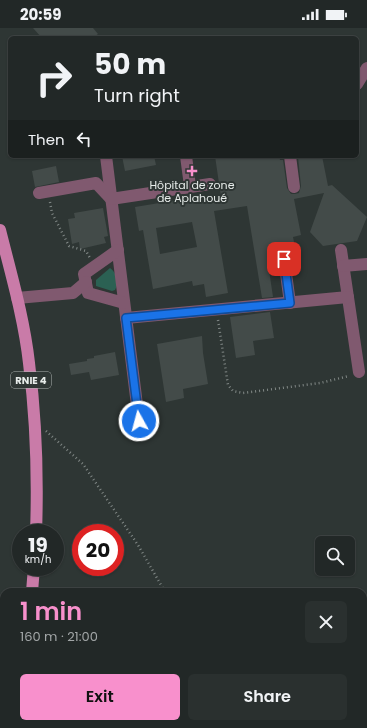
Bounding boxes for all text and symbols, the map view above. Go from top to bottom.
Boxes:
text: 20:59 [20,4,62,25]
text: 50 m [94,45,166,84]
icon: right [28,52,80,104]
text: Turn right [94,83,180,108]
icon: left [73,128,95,150]
text: Then [28,129,65,150]
marker: Hôpital de zone de Aplahoué [186,165,198,177]
place label: Hôpital de zone de Aplahoué [150,177,235,206]
pin [267,242,301,276]
icon: arrive [273,248,295,270]
road number: RNIE 4 [11,372,51,388]
position arrow [118,400,160,442]
speed limit sign: 20 [72,524,124,576]
text: 19 [28,531,48,559]
map controls [315,536,355,576]
button: search [315,536,355,576]
text: km/h [25,552,51,567]
text: 1 min [20,595,82,628]
button: close [305,601,347,643]
text: 160 m · 21:00 [20,627,98,646]
button: Exit [20,674,180,720]
button: Share [188,674,347,720]

